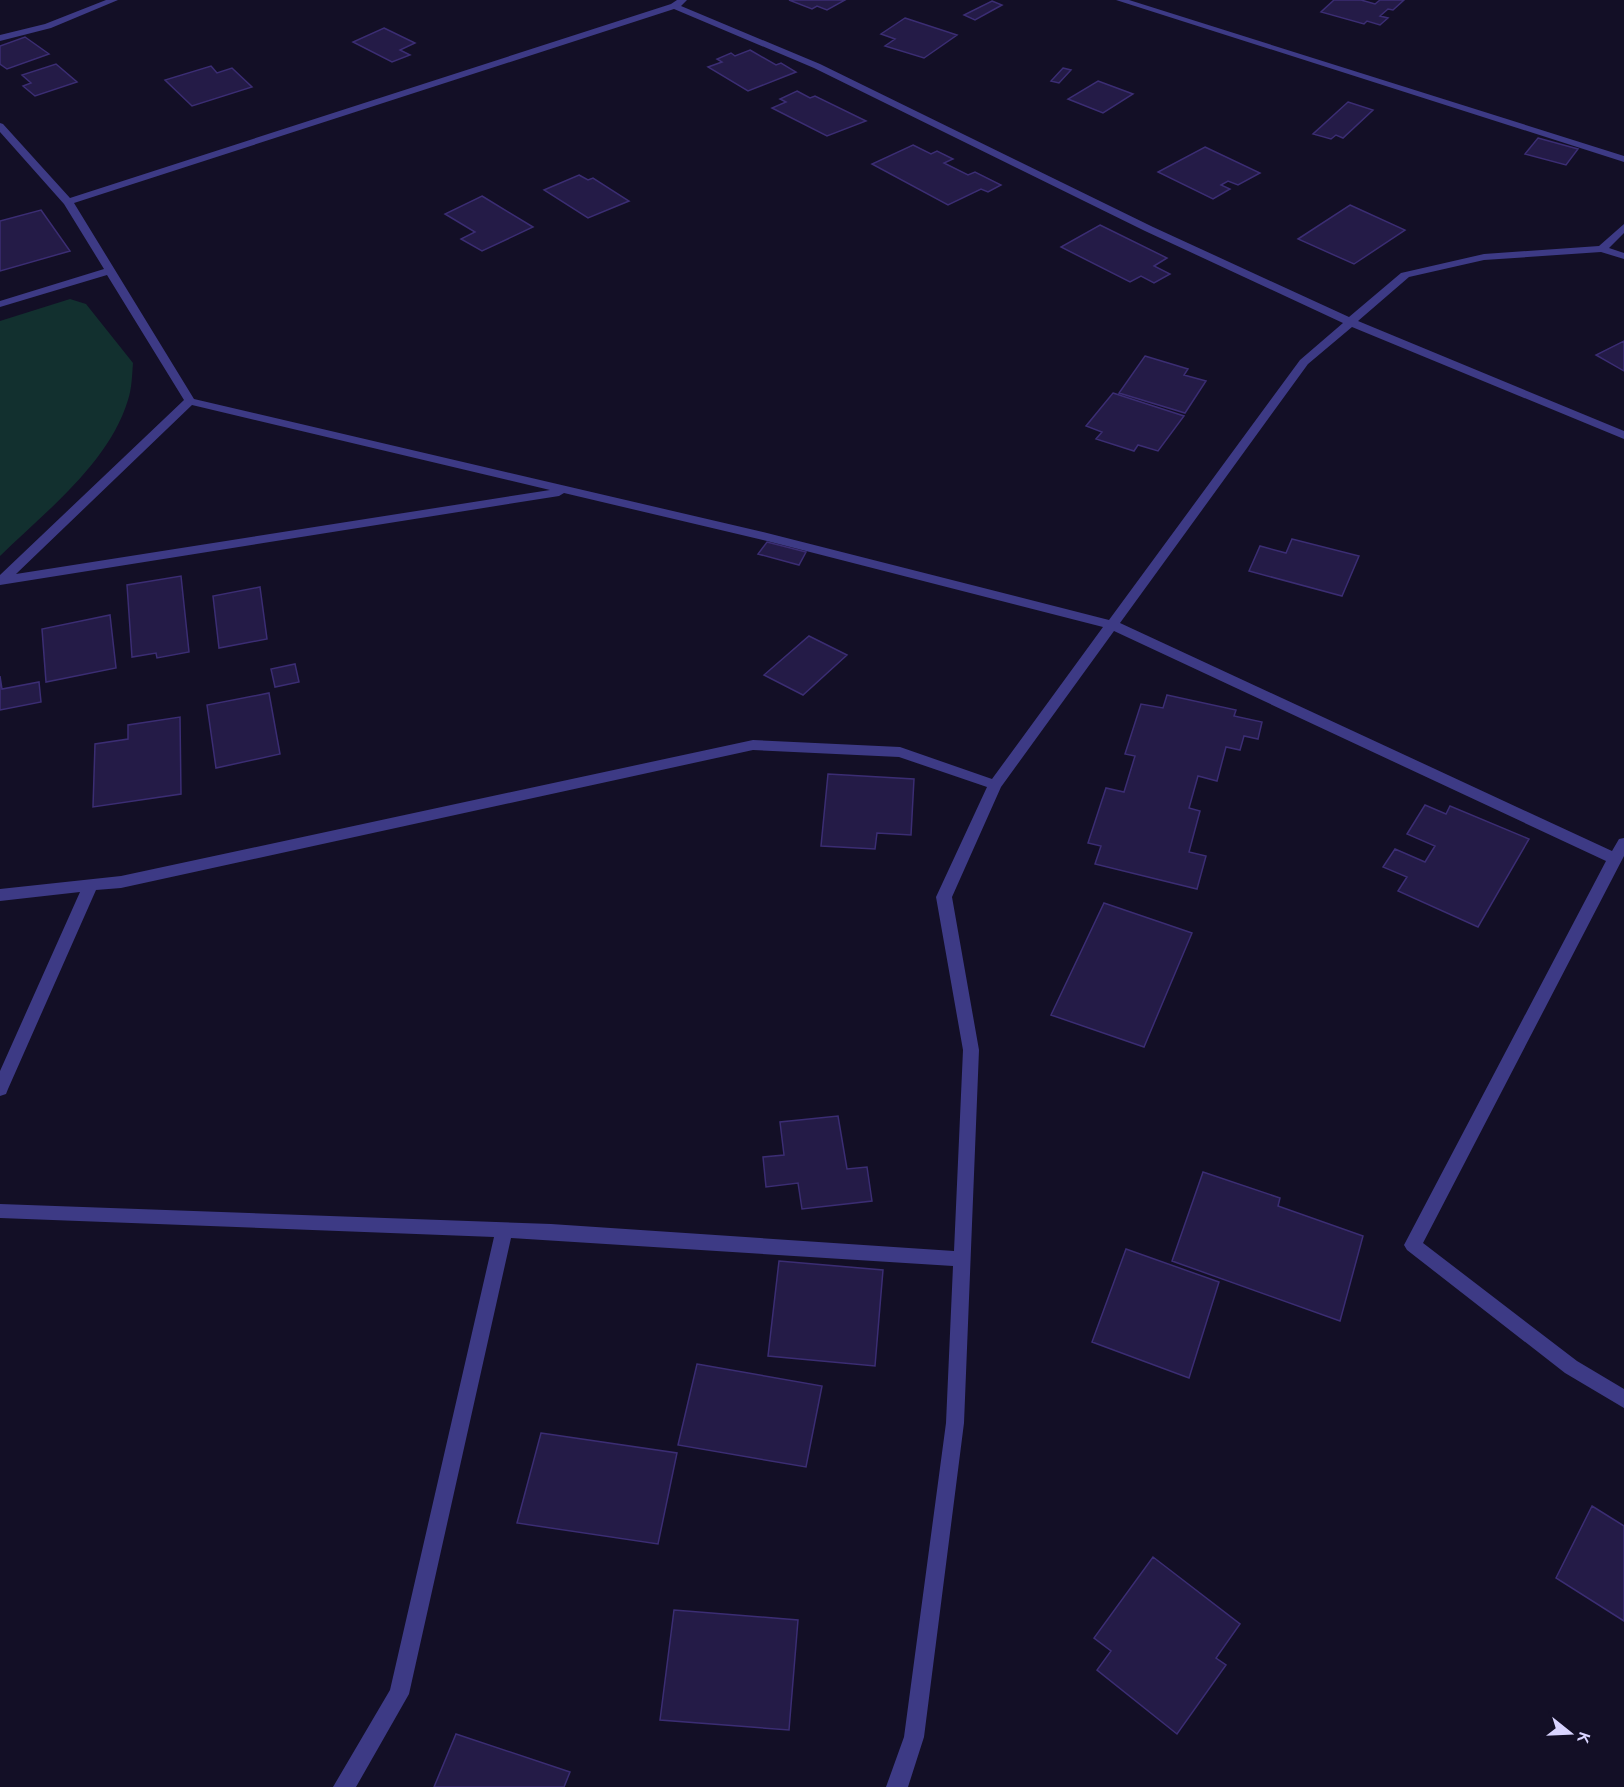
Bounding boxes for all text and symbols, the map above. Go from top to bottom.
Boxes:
north arrow [1540,1703,1600,1763]
text: K [1574,1730,1594,1746]

